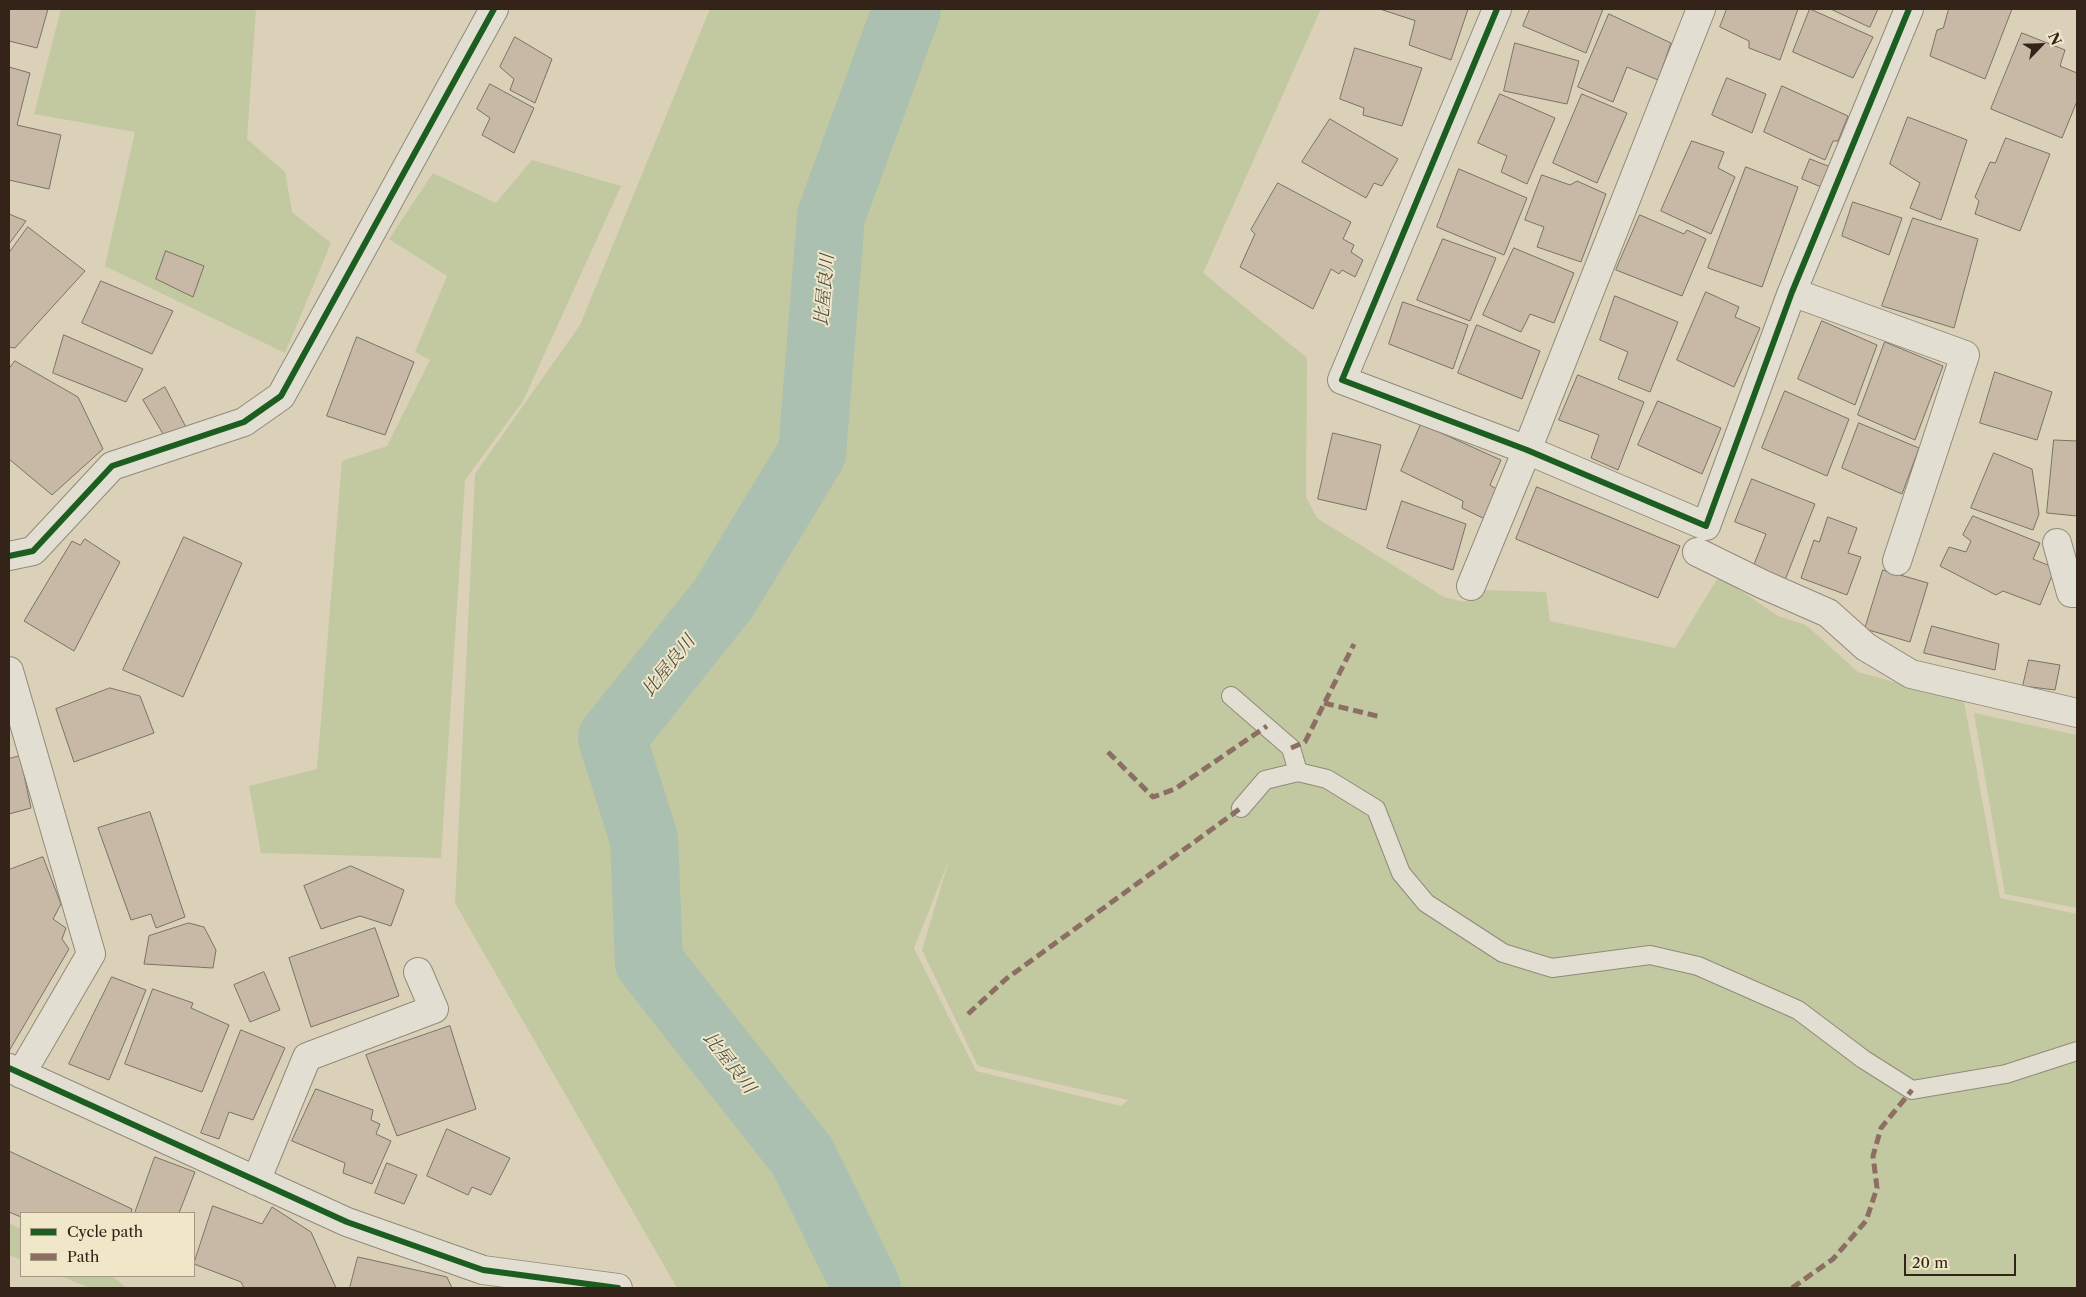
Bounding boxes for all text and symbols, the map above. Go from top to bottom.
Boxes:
north arrow [2016,20,2066,70]
text: N [2044,30,2065,48]
water label: 比屋良川 [811,253,839,327]
water label: 比屋良川 [638,631,700,701]
water label: 比屋良川 [698,1028,760,1098]
legend [20,1212,195,1277]
text: Cycle path [67,1222,143,1241]
scale bar [1906,1244,2018,1276]
text: Path [67,1247,99,1266]
text: 20 m [1912,1253,1948,1272]

